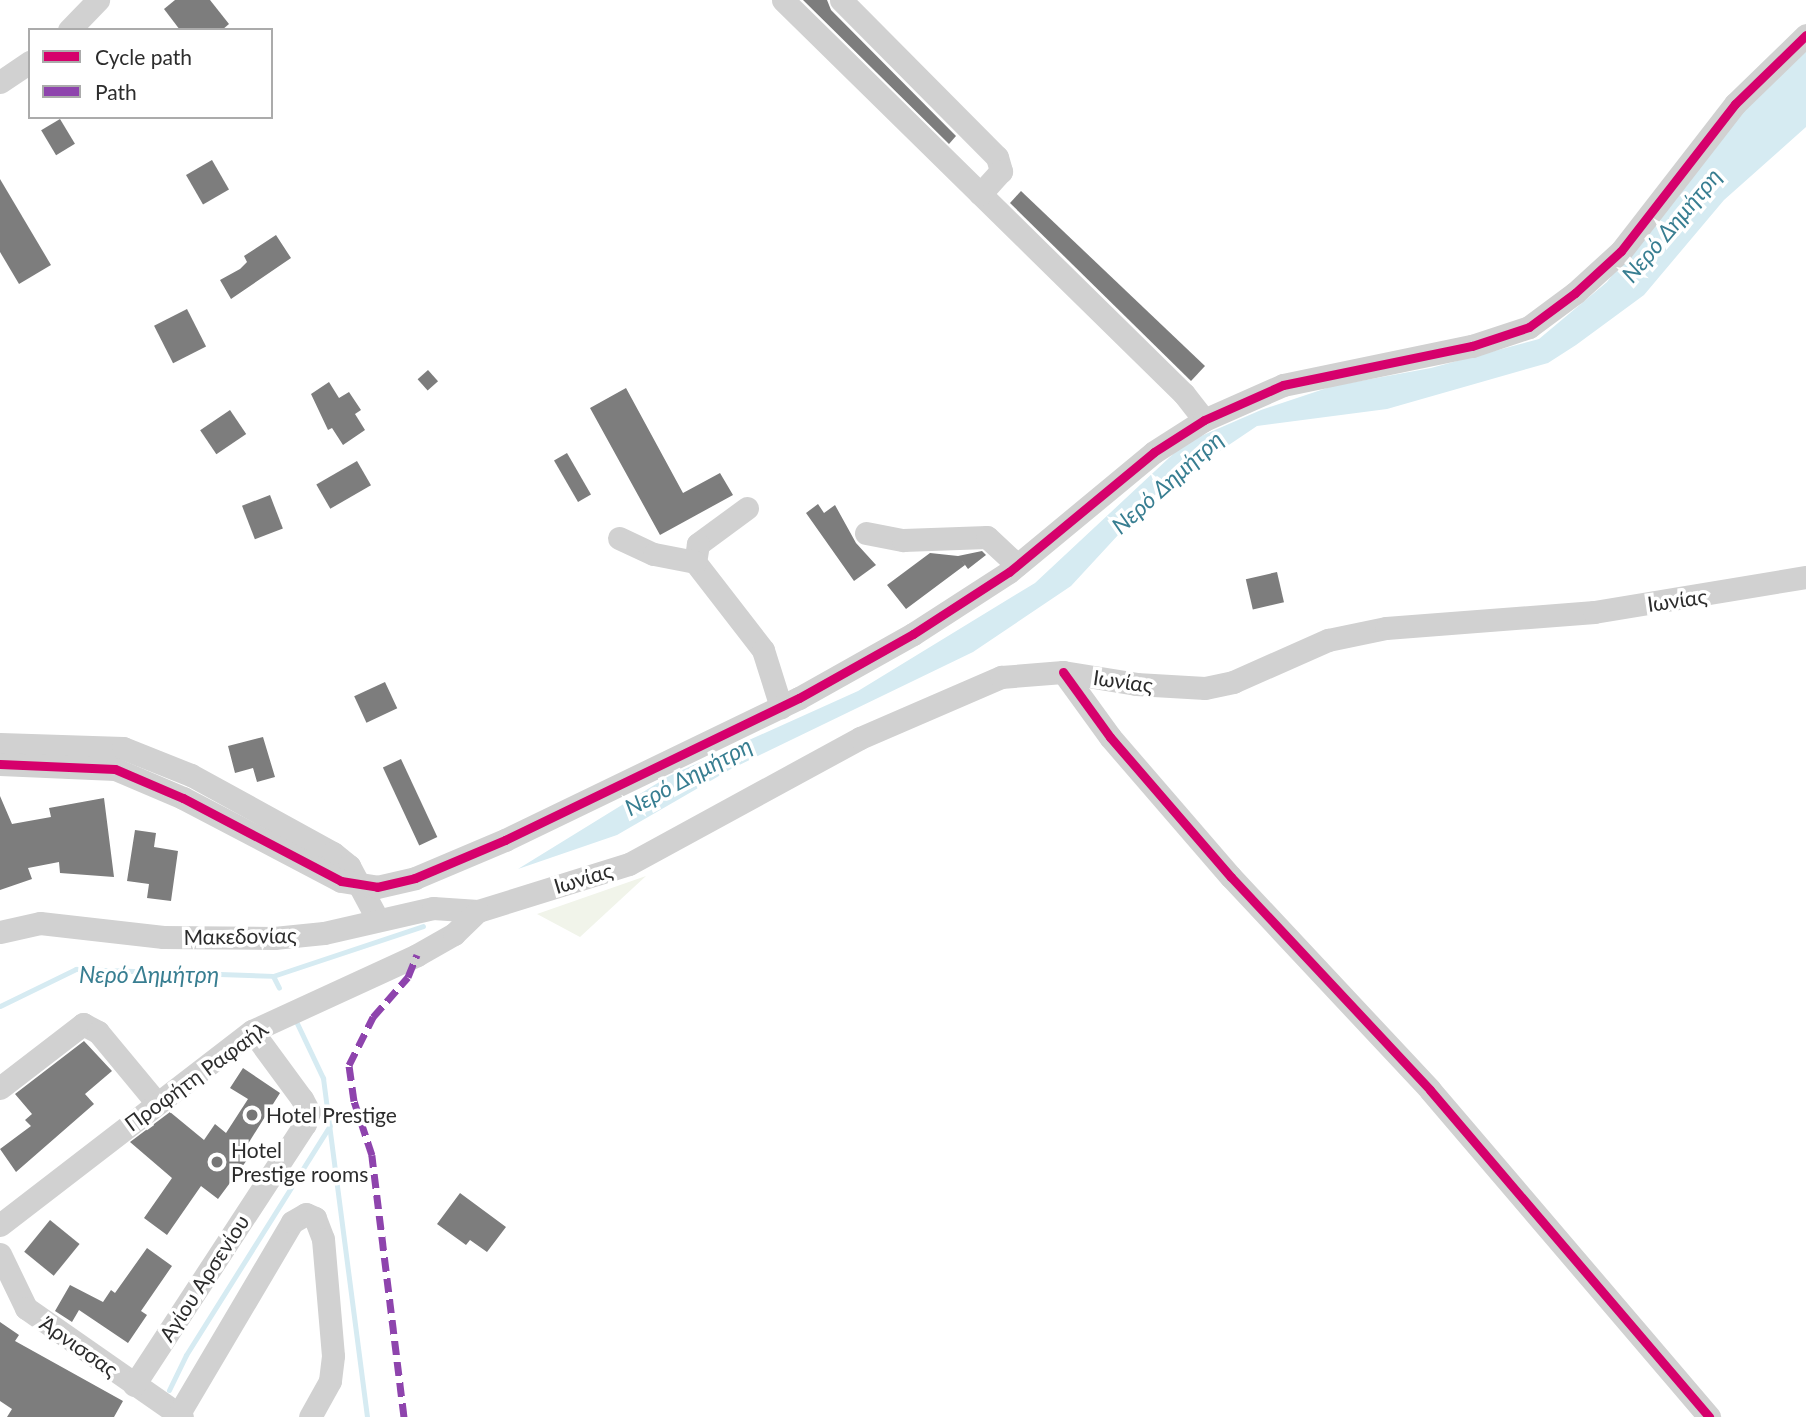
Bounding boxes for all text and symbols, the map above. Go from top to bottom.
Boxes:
legend [28,28,273,119]
text: Cycle path [95,44,192,69]
text: Path [95,79,137,104]
water label: Νερό Δημήτρη [1615,162,1727,288]
water label: Νερό Δημήτρη [1105,425,1229,539]
street label: Ιωνίας [1646,583,1708,617]
street label: Ιωνίας [1092,664,1154,698]
water label: Νερό Δημήτρη [619,731,757,821]
street label: Ιωνίας [551,857,615,899]
street label: Μακεδονίας [183,922,297,950]
water label: Νερό Δημήτρη [79,960,219,988]
street label: Προφήτη Ραφαήλ [120,1016,272,1136]
place label: Hotel Prestige [266,1102,397,1128]
marker: Hotel Prestige [244,1107,260,1123]
place label: Hotel Prestige rooms [231,1137,368,1187]
marker: Hotel Prestige rooms [209,1154,225,1170]
street label: Αγίου Αρσενίου [154,1210,254,1346]
street label: Άρνισσας [35,1310,123,1382]

